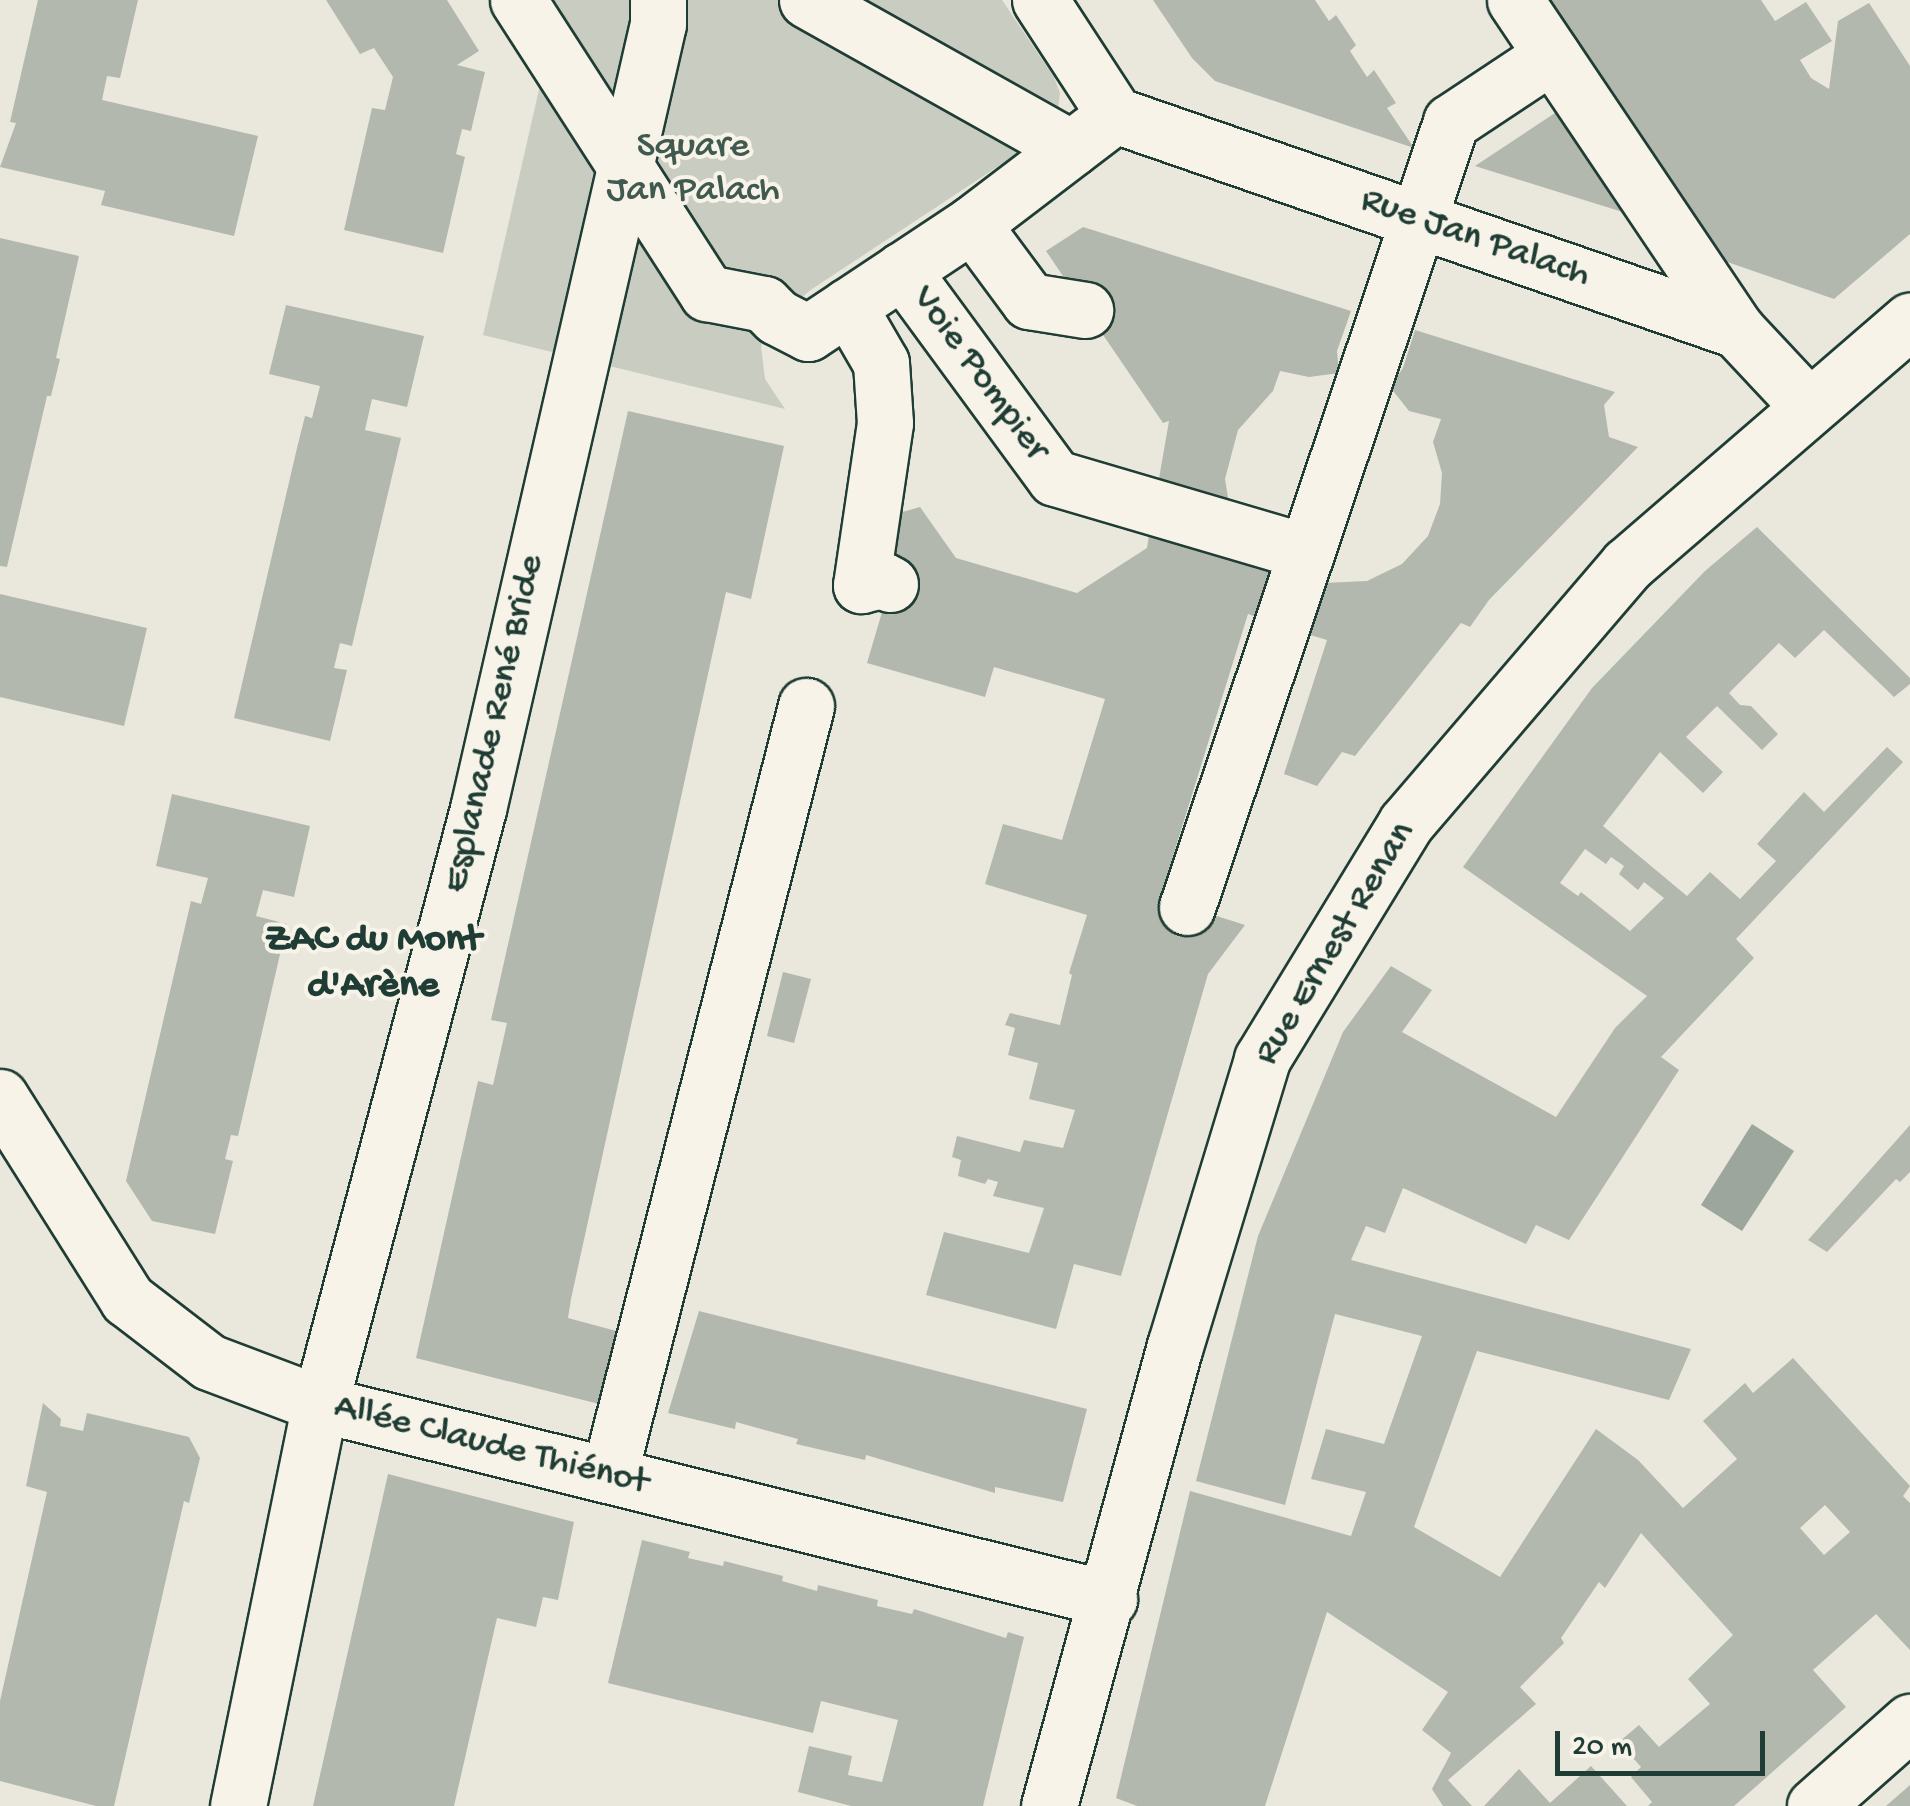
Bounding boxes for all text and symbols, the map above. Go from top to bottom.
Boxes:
park label: Square Jan Palach [606,125,780,214]
street label: Rue Jan Palach [1354,178,1596,300]
street label: Voie Pompier [900,278,1058,470]
street label: Esplanade René Bride [434,551,556,897]
street label: Rue Ernest Renan [1245,814,1427,1074]
district label: ZAC du Mont d'Arène [265,917,481,1011]
street label: Allée Claude Thiénot [329,1385,653,1507]
scale bar [1560,1711,1770,1773]
text: 20 m [1572,1731,1632,1766]

